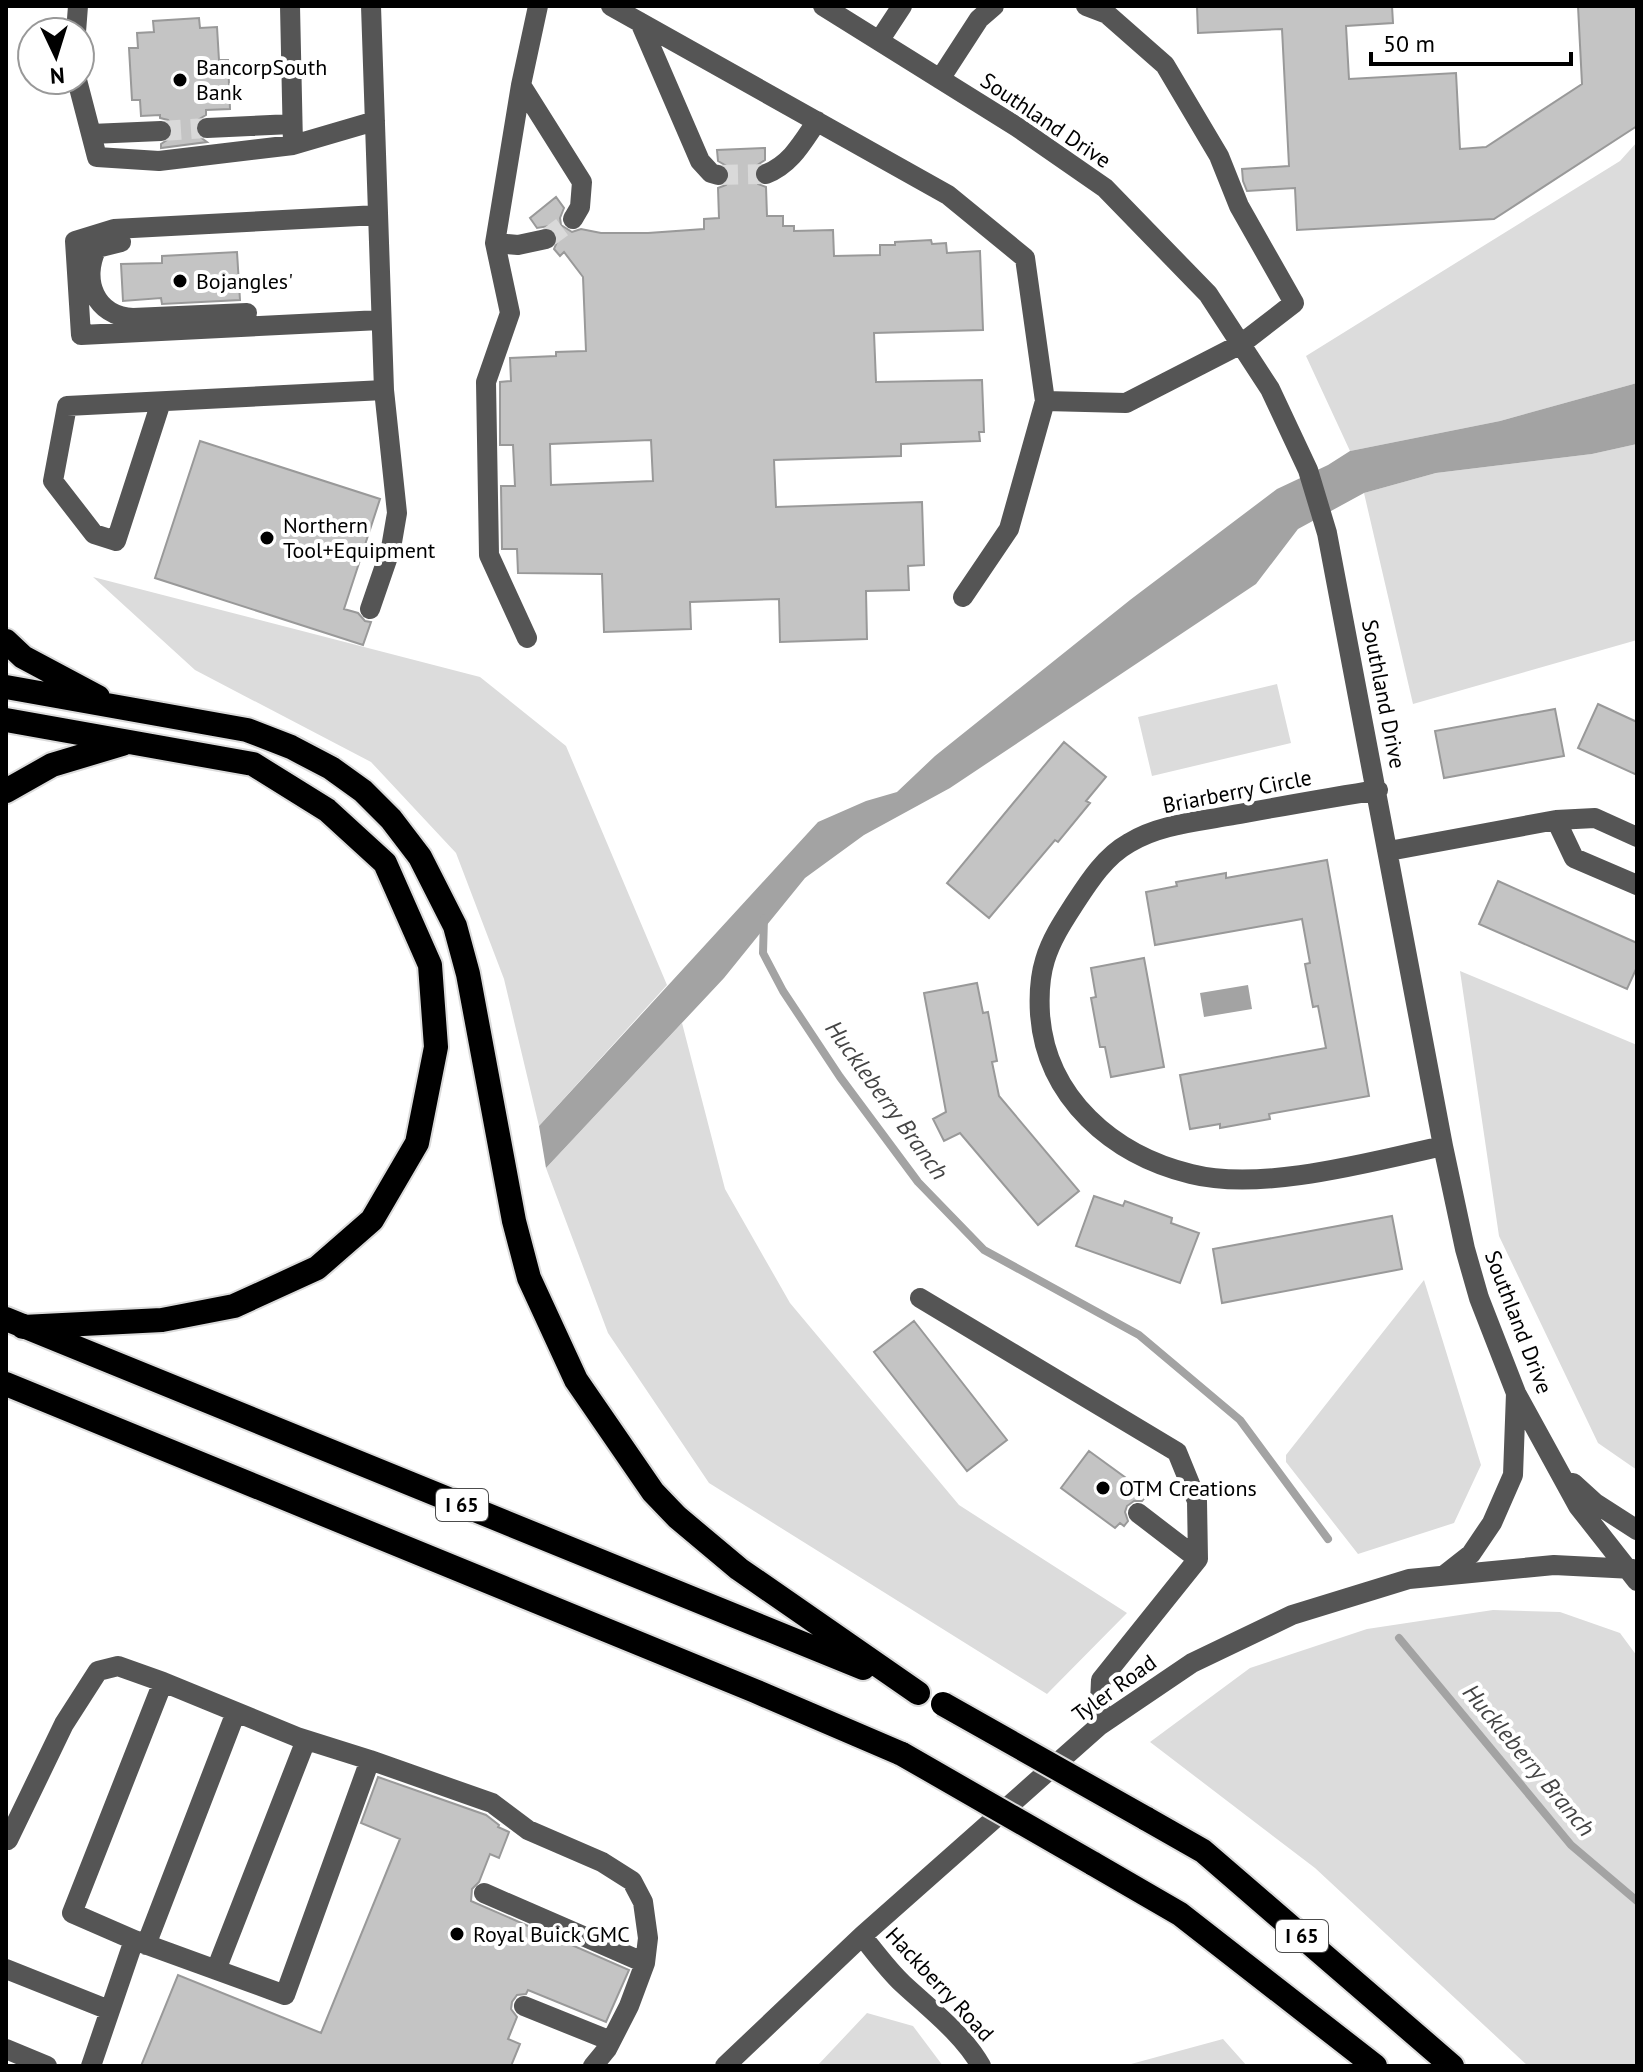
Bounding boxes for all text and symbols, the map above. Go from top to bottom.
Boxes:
north arrow [16,16,96,96]
scale bar [1371,16,1571,66]
text: 50 m [1383,28,1435,59]
place label: BancorpSouth Bank [196,53,327,106]
text: N [49,61,66,90]
street label: Southland Drive [975,66,1117,174]
marker: BancorpSouth Bank [171,71,189,89]
place label: Bojangles' [196,267,293,295]
marker: Bojangles' [171,272,189,290]
place label: Northern Tool+Equipment [283,511,436,564]
marker: Northern Tool+Equipment [258,529,276,547]
street label: Southland Drive [1356,617,1412,771]
street label: Briarberry Circle [1160,763,1314,819]
water label: Huckleberry Branch [819,1014,955,1186]
street label: Southland Drive [1479,1246,1559,1398]
place label: OTM Creations [1119,1474,1257,1502]
marker: OTM Creations [1094,1479,1112,1497]
road number: I 65 [436,1489,488,1521]
street label: Tyler Road [1066,1648,1162,1728]
water label: Huckleberry Branch [1456,1677,1602,1843]
place label: Royal Buick GMC [473,1920,630,1948]
road number: I 65 [1276,1920,1328,1952]
street label: Hackberry Road [880,1921,1000,2047]
marker: Royal Buick GMC [448,1925,466,1943]

